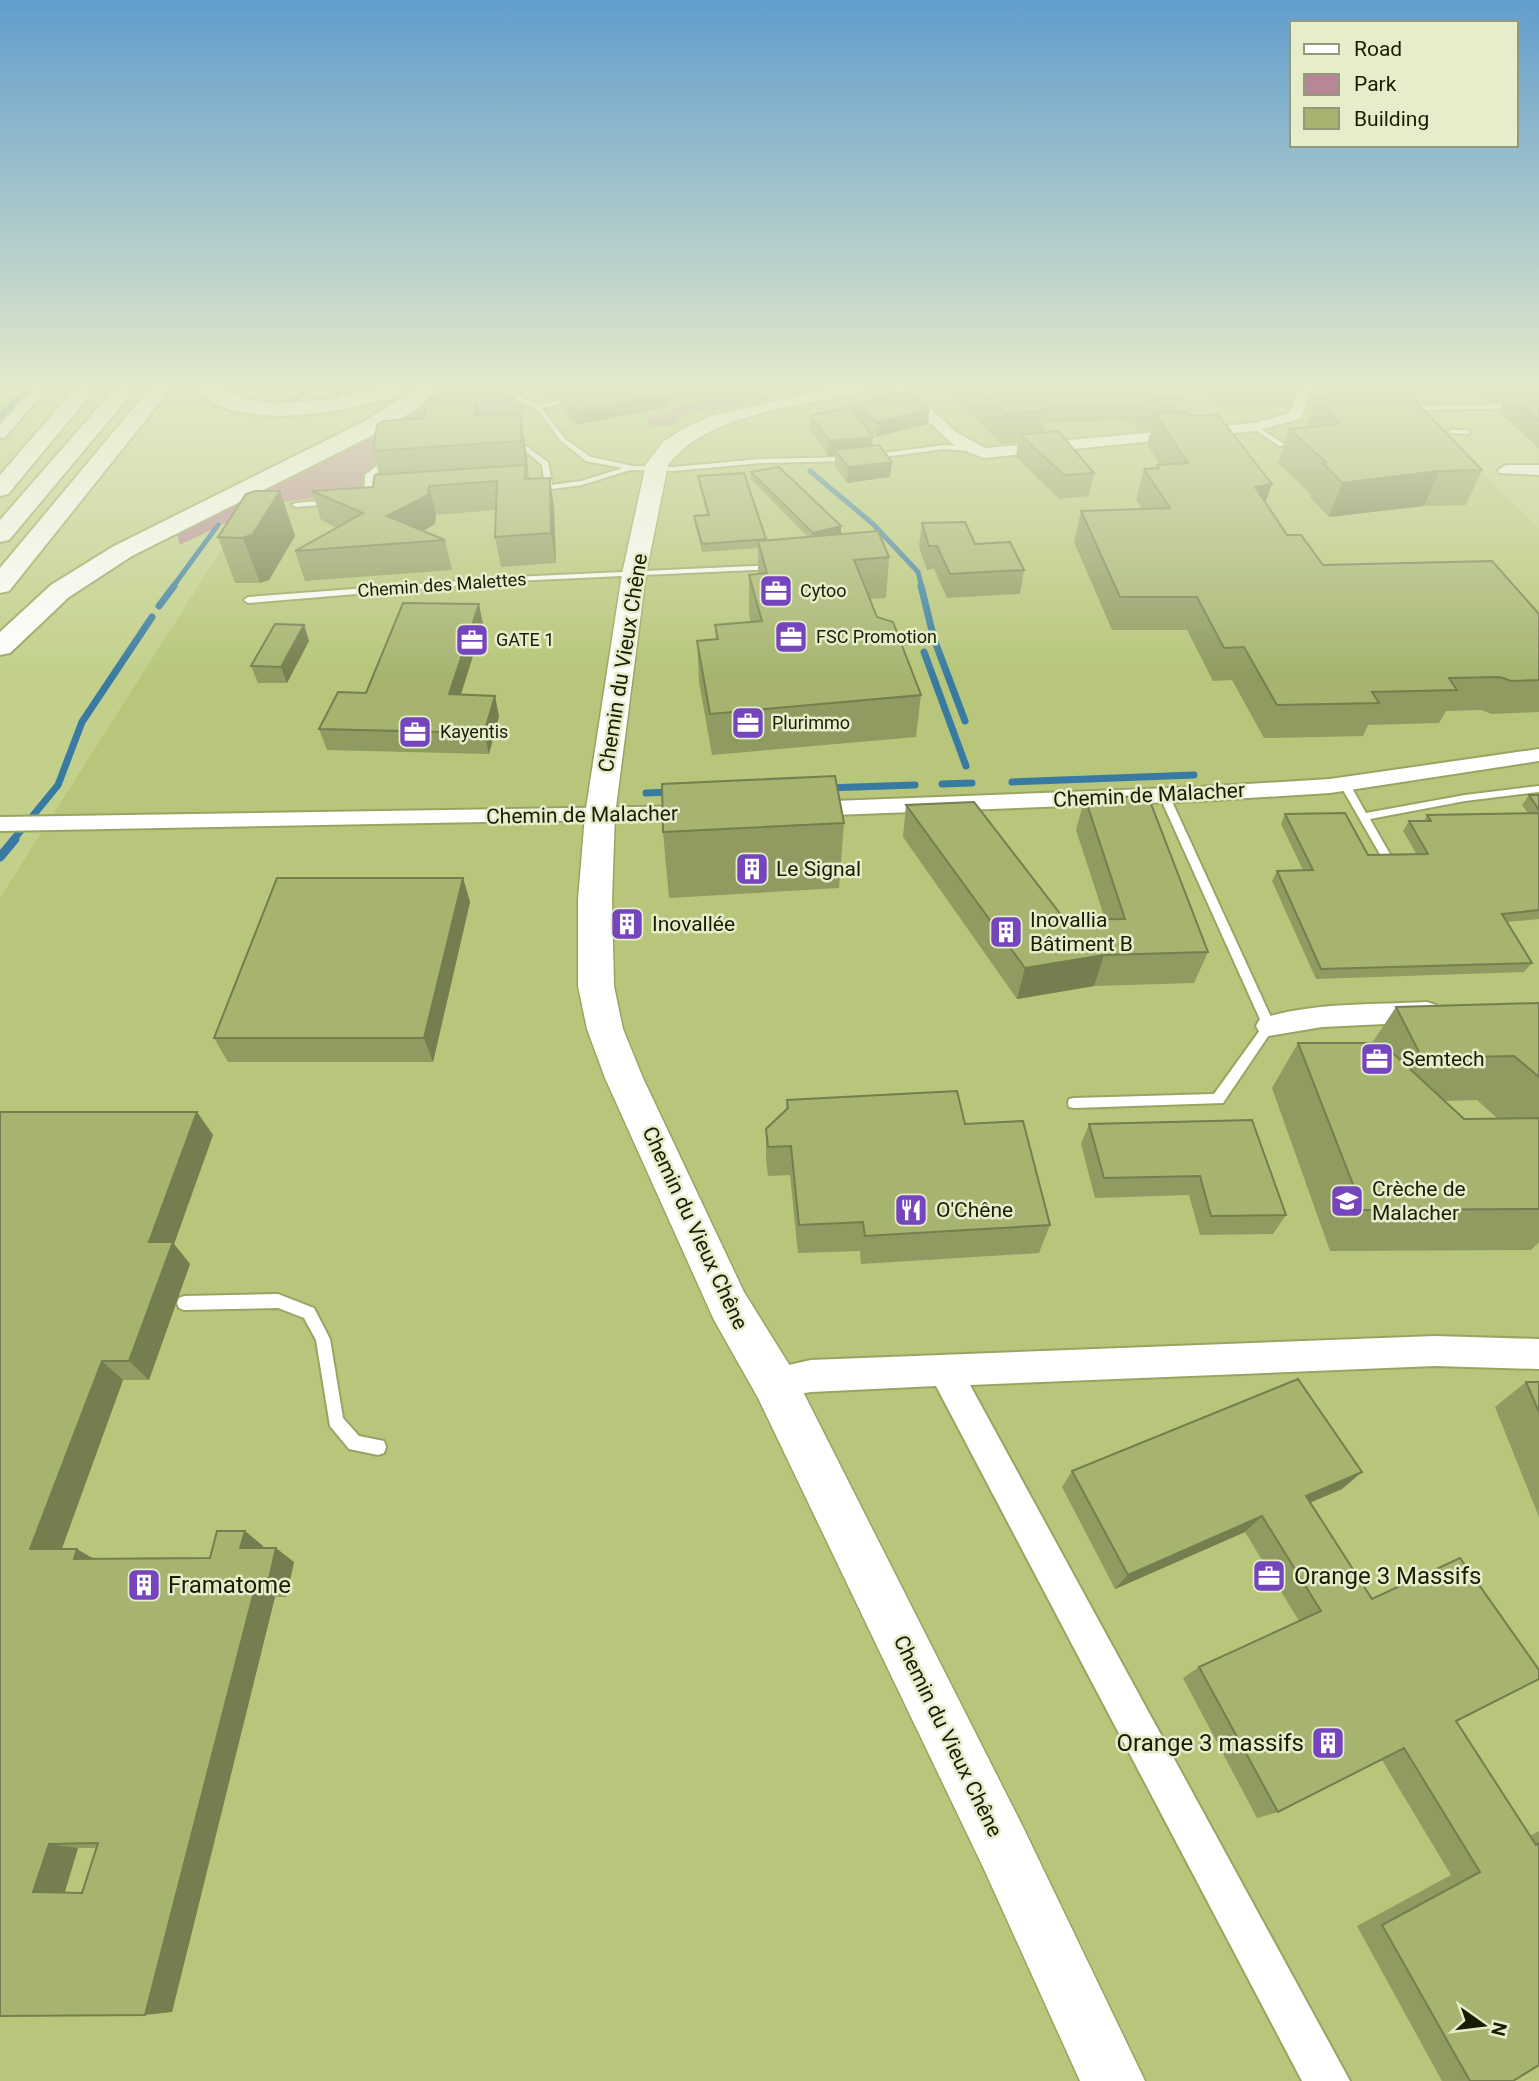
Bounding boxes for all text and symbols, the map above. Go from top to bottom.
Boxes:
legend [1290,21,1518,147]
text: Road [1354,37,1402,61]
text: Park [1354,72,1397,96]
text: Building [1354,107,1429,131]
street label: Chemin du Vieux Chêne [594,552,652,774]
street label: Chemin des Malettes [357,568,527,601]
office icon: Cytoo [757,572,795,610]
place label: Cytoo [800,580,846,601]
office icon: FSC Promotion [772,618,810,656]
office icon: GATE 1 [453,621,491,659]
place label: FSC Promotion [816,626,937,647]
place label: GATE 1 [496,629,554,650]
office icon: Plurimmo [729,704,767,742]
place label: Plurimmo [772,712,850,733]
office icon: Kayentis [396,713,434,751]
place label: Kayentis [440,721,508,742]
street label: Chemin de Malacher [1053,778,1245,812]
street label: Chemin de Malacher [486,801,678,829]
building icon: Le Signal [733,850,771,888]
place label: Le Signal [776,857,861,881]
building icon: Inovallée [608,905,646,943]
place label: Inovallia Bâtiment B [1030,908,1133,956]
place label: Inovallée [652,912,735,936]
building icon: Inovallia Bâtiment B [987,913,1025,951]
office icon: Semtech [1358,1040,1396,1078]
place label: Semtech [1402,1047,1485,1071]
street label: Chemin du Vieux Chêne [637,1123,753,1333]
place label: Crèche de Malacher [1372,1177,1466,1225]
school or university icon: Crèche de Malacher [1328,1182,1366,1220]
restaurant icon: O'Chêne [892,1191,930,1229]
place label: O'Chêne [936,1198,1013,1222]
office icon: Orange 3 Massifs [1250,1557,1288,1595]
place label: Orange 3 Massifs [1294,1562,1481,1590]
building icon: Framatome [125,1566,163,1604]
place label: Framatome [168,1571,291,1599]
street label: Chemin du Vieux Chêne [889,1631,1007,1841]
building icon: Orange 3 massifs [1309,1724,1347,1762]
place label: Orange 3 massifs [1116,1729,1304,1757]
north arrow [1448,1990,1518,2060]
text: N [1486,2020,1512,2038]

